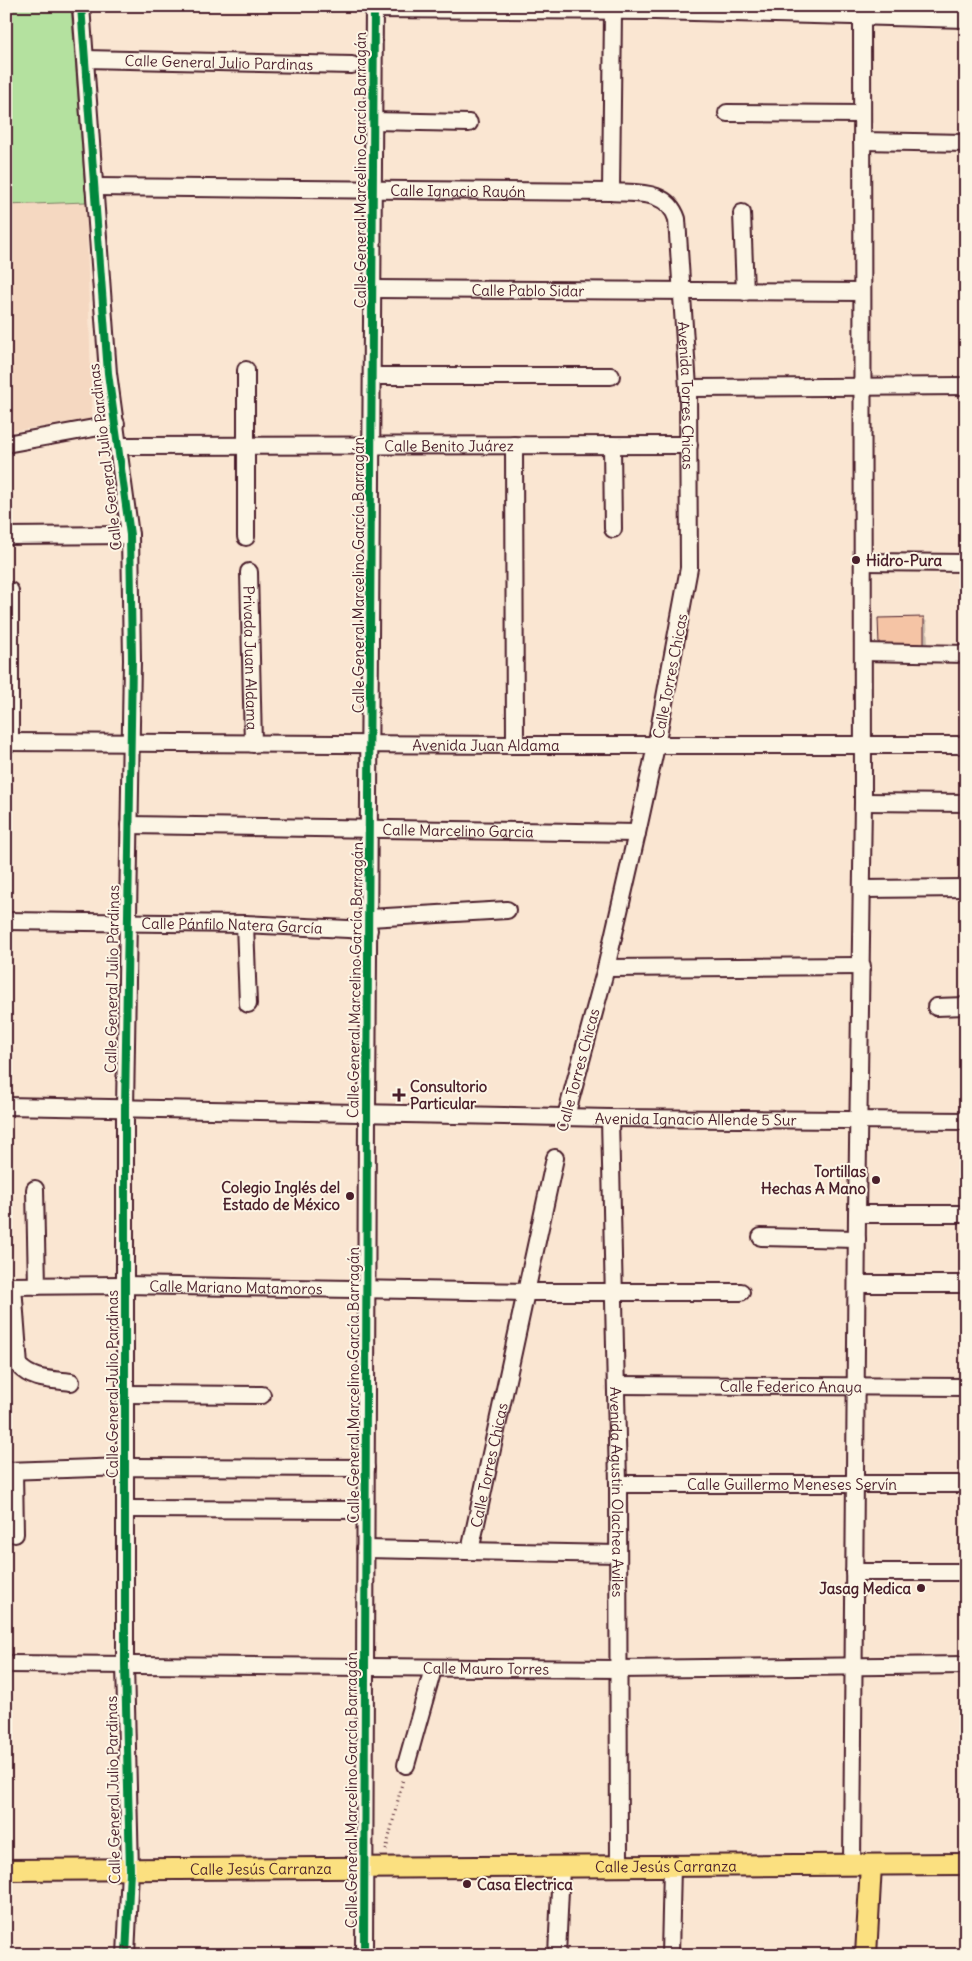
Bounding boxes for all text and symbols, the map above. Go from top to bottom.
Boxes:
street label: Calle General Marcelino García Barragán [351,31,370,308]
street label: Calle General Julio Pardinas [124,50,314,74]
street label: Calle Ignacio Rayón [390,180,526,201]
street label: Calle Pablo Sidar [471,280,585,300]
street label: Avenida Torres Chicas [674,321,698,470]
street label: Calle General Julio Pardinas [84,362,126,552]
street label: Calle General Marcelino García Barragán [349,436,368,713]
street label: Calle Benito Juárez [384,436,514,455]
place label: Hidro-Pura [866,551,943,570]
marker: Hidro-Pura [850,554,862,566]
street label: Privada Juan Aldama [240,586,262,731]
street label: Calle Torres Chicas [649,612,691,740]
street label: Avenida Juan Aldama [412,735,560,755]
street label: Calle Marcelino Garcia [382,819,534,841]
street label: Calle General Marcelino García Barragán [343,841,367,1118]
street label: Calle General Julio Pardinas [101,885,123,1073]
street label: Calle Pánfilo Natera García [141,913,323,937]
street label: Calle Torres Chicas [552,1006,604,1134]
place label: Consultorio Particular [410,1077,488,1113]
marker: Consultorio Particular [392,1088,406,1102]
street label: Avenida Ignacio Allende 5 Sur [595,1108,797,1129]
place label: Tortillas Hechas A Mano [761,1162,867,1198]
marker: Tortillas Hechas A Mano [870,1174,882,1186]
place label: Colegio Inglés del Estado de México [221,1178,341,1214]
marker: Colegio Inglés del Estado de México [344,1190,356,1202]
street label: Calle General Marcelino García Barragán [344,1246,363,1523]
street label: Calle Mariano Matamoros [149,1276,323,1298]
street label: Calle General Julio Pardinas [103,1290,122,1478]
street label: Calle Federico Anaya [720,1376,863,1396]
street label: Avenida Agustin Olachea Aviles [606,1386,628,1598]
street label: Calle Torres Chicas [466,1401,511,1529]
street label: Calle Guillermo Meneses Servín [687,1475,897,1494]
place label: Jasag Medica [819,1579,911,1599]
marker: Jasag Medica [915,1582,927,1594]
street label: Calle General Marcelino García Barragán [342,1651,361,1928]
street label: Calle Mauro Torres [423,1658,549,1678]
street label: Calle General Julio Pardinas [102,1696,124,1884]
street label: Calle Jesús Carranza [595,1856,737,1876]
street label: Calle Jesús Carranza [190,1858,332,1878]
place label: Casa Electrica [477,1875,573,1894]
marker: Casa Electrica [461,1878,473,1890]

